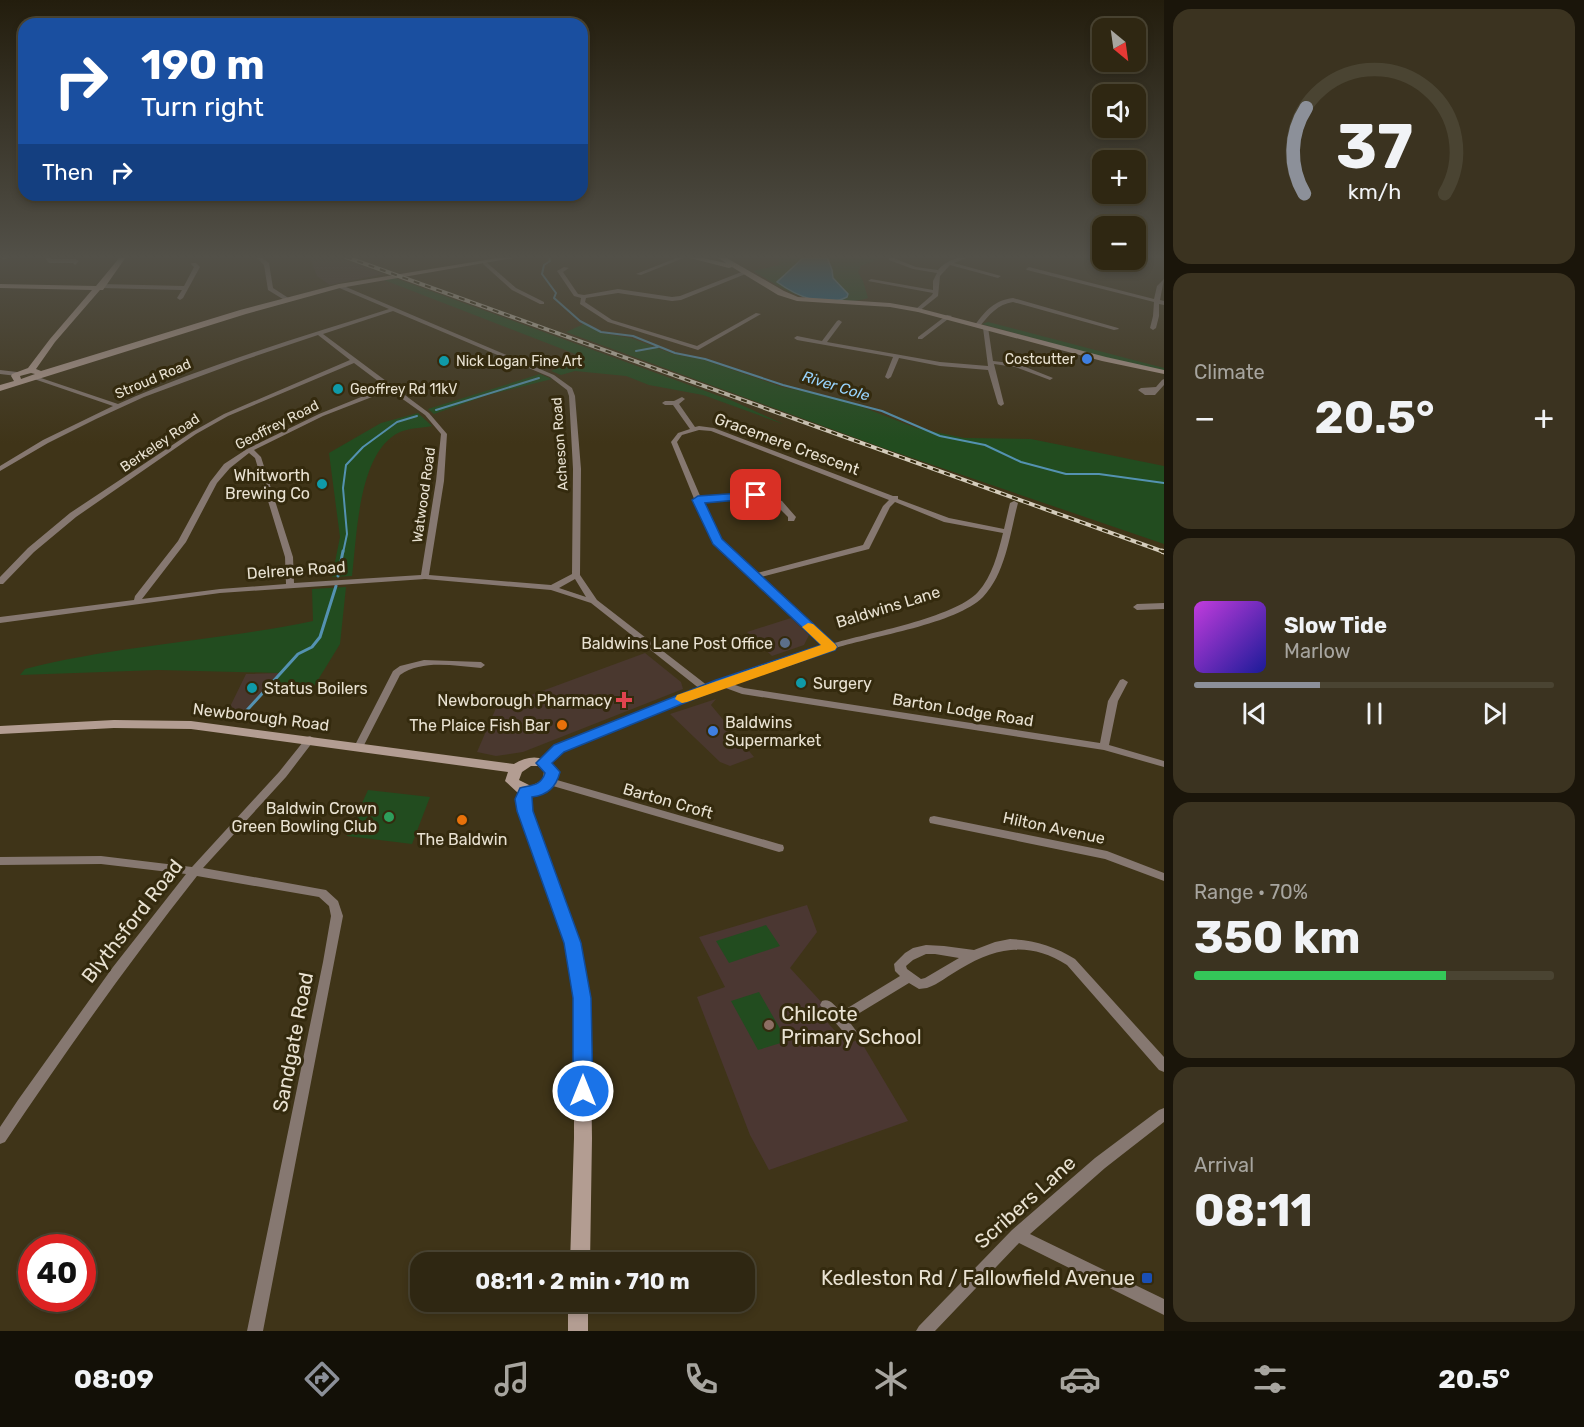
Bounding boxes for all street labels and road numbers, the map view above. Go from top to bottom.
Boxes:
street label: Stroud Road [112,355,194,403]
street label: Geoffrey Road [232,397,322,453]
street label: Acheson Road [548,397,572,491]
street label: Gracemere Crescent [712,409,862,479]
street label: Berkeley Road [117,410,203,476]
street label: Watwood Road [409,446,439,544]
street label: Delrene Road [246,557,346,583]
street label: Baldwins Lane [834,582,942,632]
street label: Barton Lodge Road [891,689,1035,731]
street label: Newborough Road [192,699,330,735]
street label: Barton Croft [621,779,715,823]
street label: Hilton Avenue [1001,808,1107,848]
street label: Blythsford Road [76,854,188,988]
street label: Sandgate Road [268,970,318,1114]
street label: Scribers Lane [970,1150,1080,1254]

